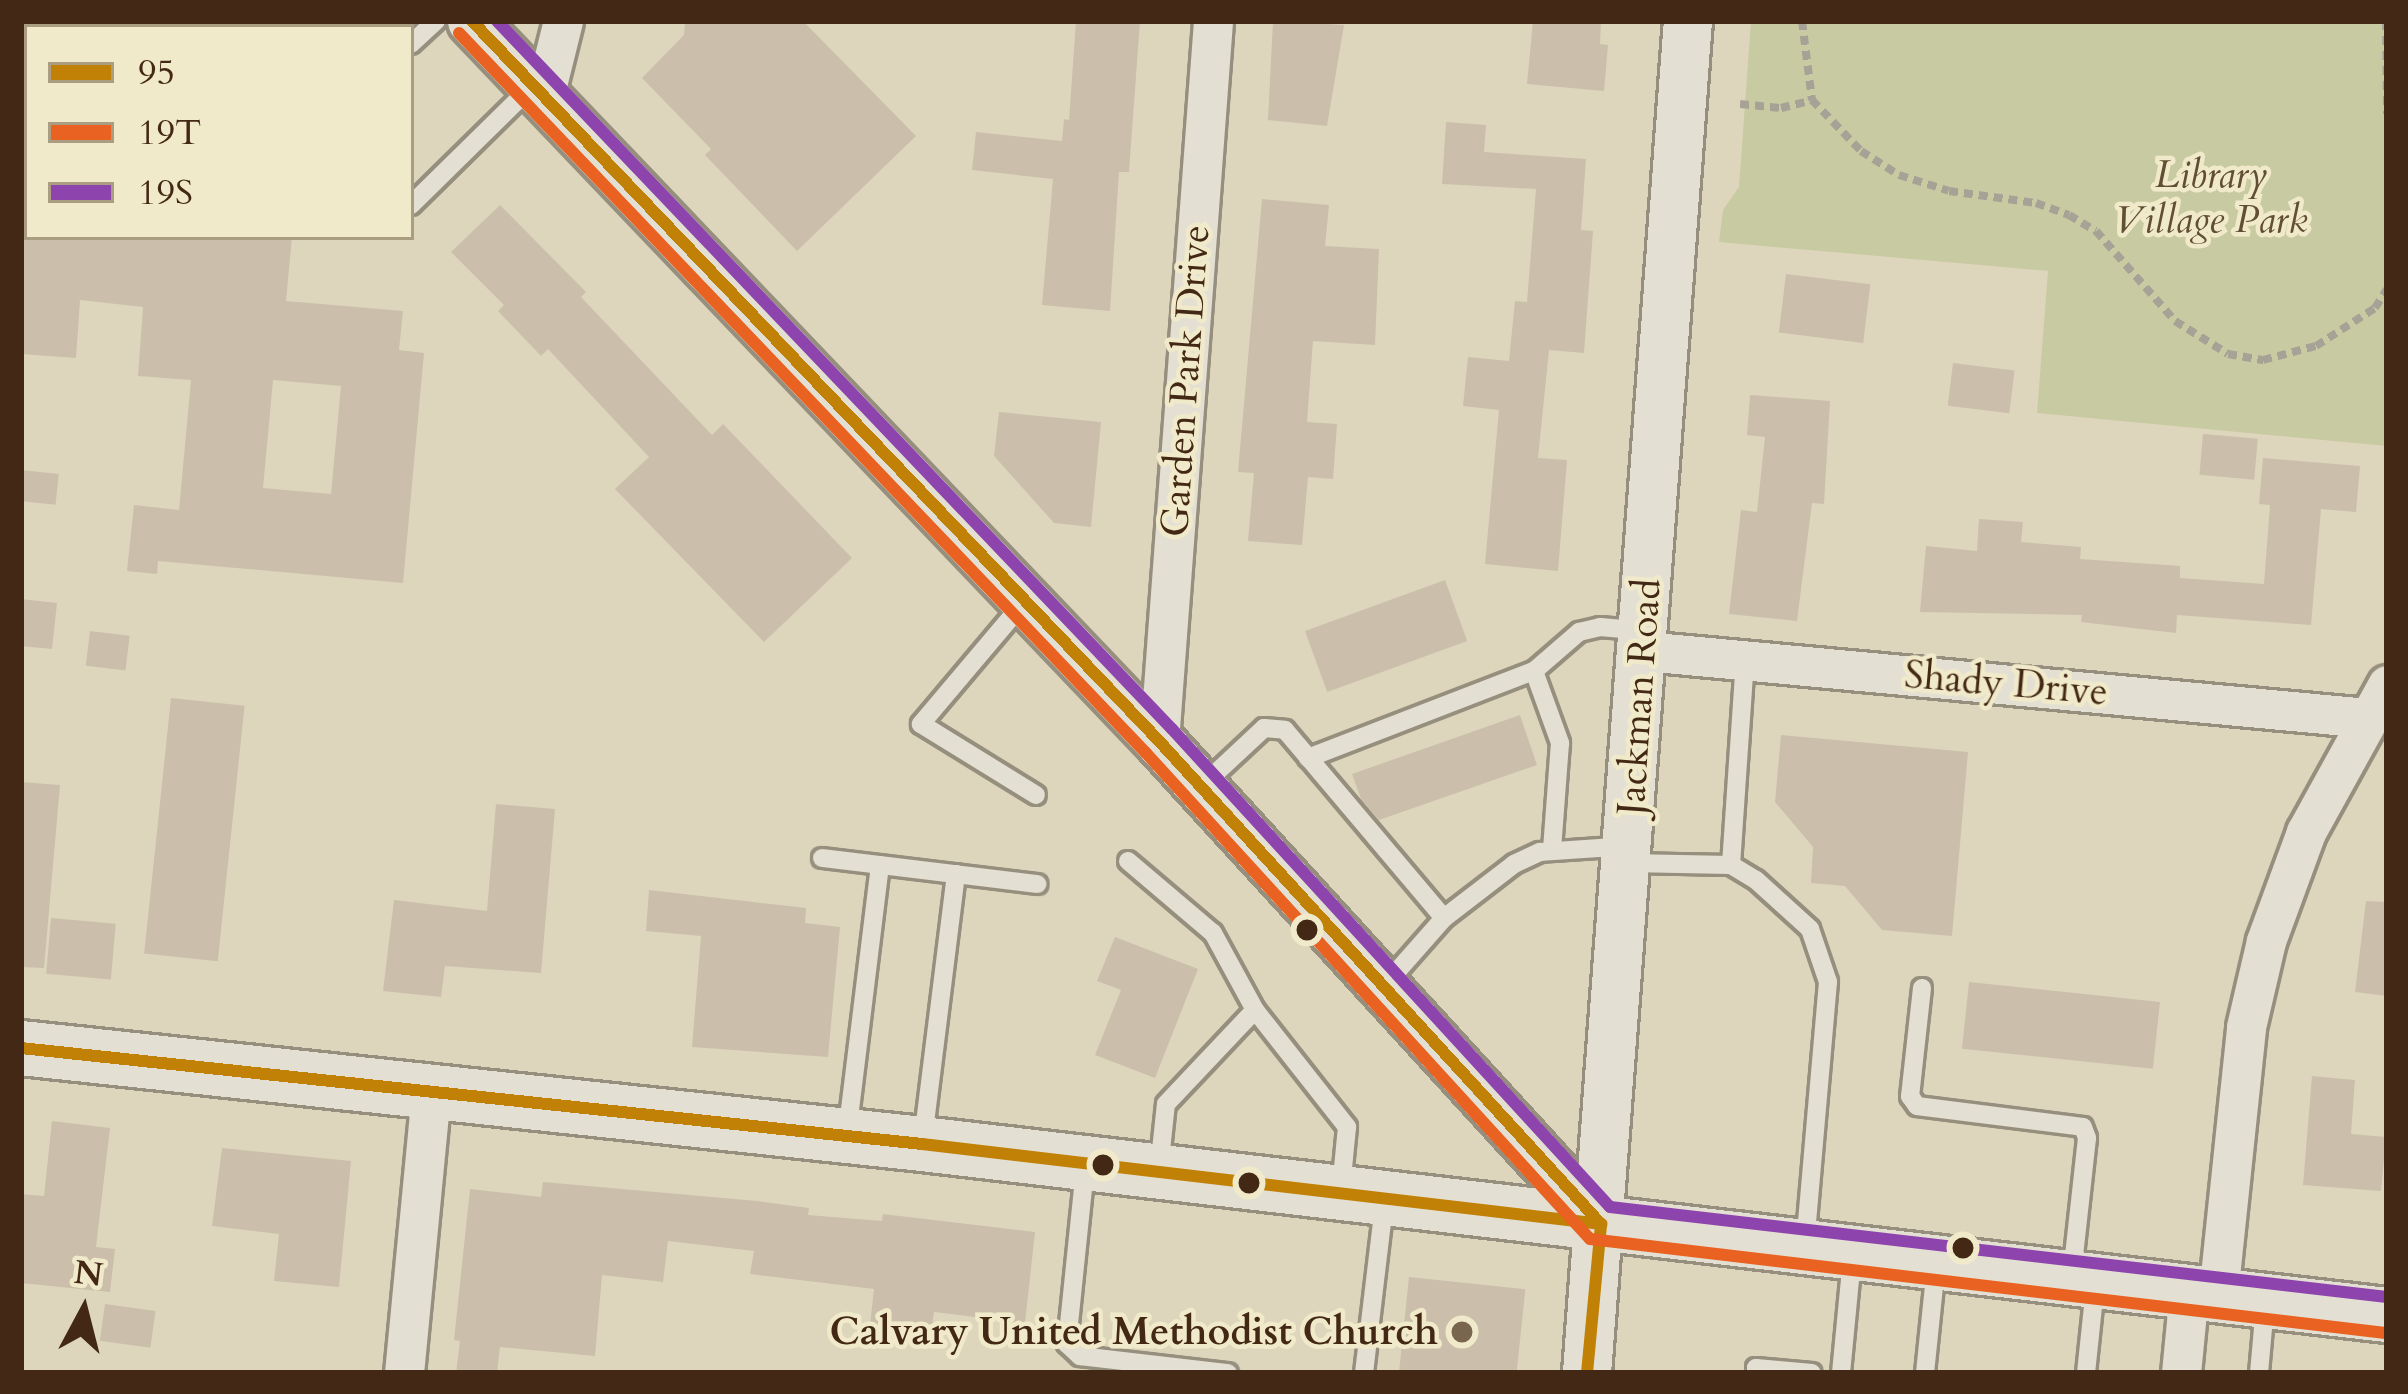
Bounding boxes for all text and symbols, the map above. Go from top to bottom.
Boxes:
legend [24,24,414,240]
text: 95 [138,48,175,97]
text: 19T [138,108,201,157]
park label: Library Village Park [2114,153,2308,244]
text: 19S [138,168,193,217]
street label: Garden Park Drive [1152,223,1220,539]
street label: Jackman Road [1608,577,1672,817]
street label: Shady Drive [1902,652,2110,716]
unlabelled marker [1296,919,1318,941]
unlabelled marker [1092,1154,1114,1176]
unlabelled marker [1238,1172,1260,1194]
unlabelled marker [1952,1237,1974,1259]
north arrow [24,1250,144,1370]
text: N [71,1250,105,1298]
place label: Calvary United Methodist Church [830,1309,1438,1355]
marker: Calvary United Methodist Church [1449,1319,1475,1345]

